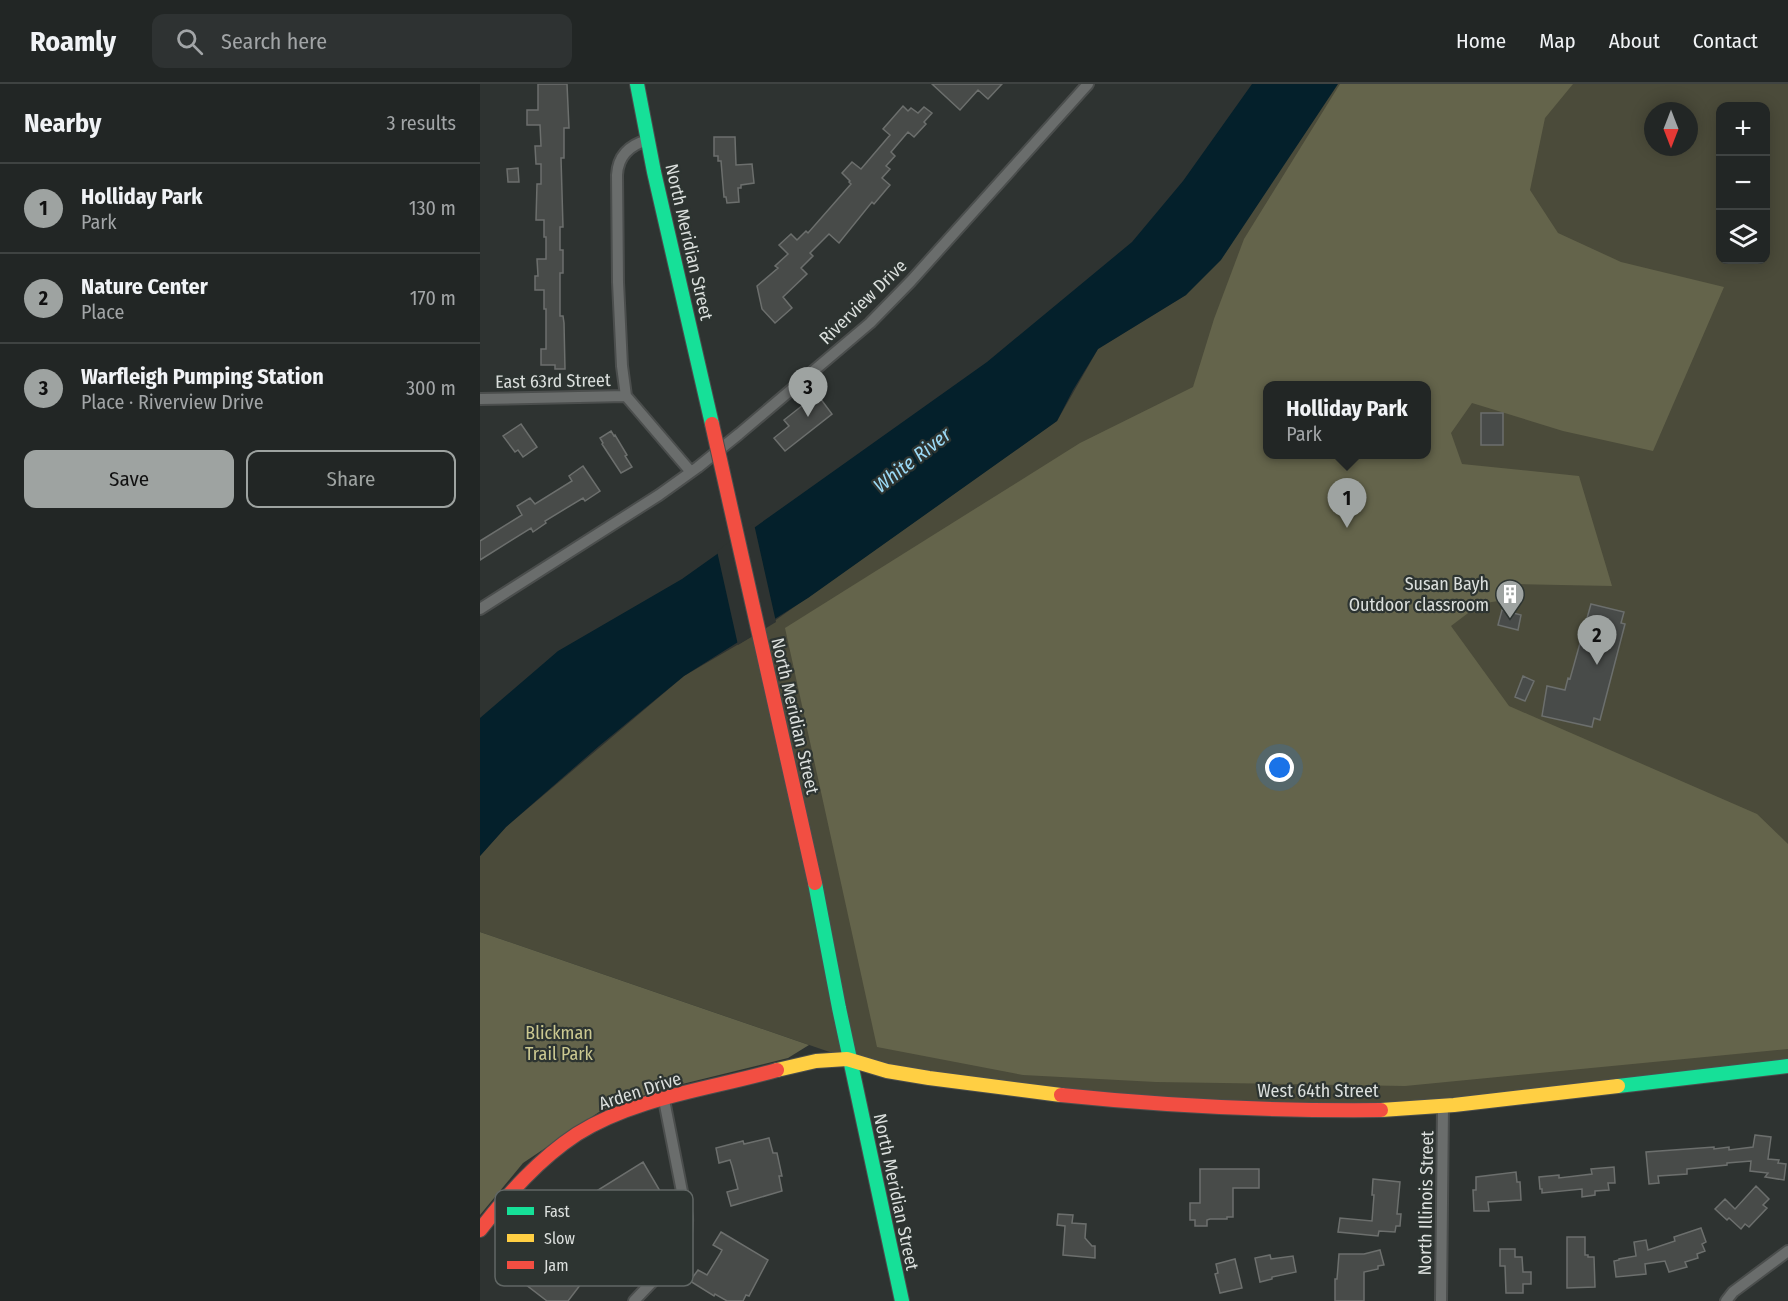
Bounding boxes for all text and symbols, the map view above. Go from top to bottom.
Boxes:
search box [152,14,572,68]
text: Roamly [30,25,116,58]
icon: search [173,25,206,58]
text: Search here [221,28,327,55]
text: Home [1456,28,1506,54]
text: Map [1539,28,1576,54]
text: About [1609,28,1660,54]
text: Contact [1693,28,1758,54]
north arrow [1644,102,1698,156]
map controls [1716,102,1770,264]
button: + [1716,102,1770,156]
text: Nearby [24,108,101,139]
text: 3 results [387,111,456,135]
button: − [1716,156,1770,210]
street label: North Meridian Street [660,162,718,322]
text: Holliday Park [81,183,202,210]
text: 1 [39,196,48,220]
text: 130 m [409,196,456,220]
text: Park [81,210,117,234]
button: layers [1716,210,1770,264]
street label: Riverview Drive [815,255,911,349]
text: Nature Center [81,273,208,300]
text: 2 [39,286,48,310]
text: 170 m [410,286,456,310]
text: Place [81,300,124,324]
text: Warfleigh Pumping Station [81,363,324,390]
pin: 3 [788,368,828,417]
street label: East 63rd Street [495,369,611,393]
text: 3 [39,376,48,400]
text: 300 m [406,376,456,400]
popup [1263,381,1431,459]
text: Place · Riverview Drive [81,390,264,414]
text: Holliday Park [1286,395,1408,422]
water label: White River [869,422,956,498]
text: Park [1286,422,1322,446]
button: Save [24,450,234,508]
button: Share [246,450,456,508]
pin: 1 [1328,478,1366,528]
place label: Susan Bayh Outdoor classroom [1349,573,1489,616]
building icon: Susan Bayh Outdoor classroom [1494,578,1526,620]
pin: 2 [1578,616,1616,665]
street label: North Meridian Street [766,636,824,796]
your location [1265,753,1294,782]
park label: Blickman Trail Park [525,1022,594,1065]
street label: Arden Drive [596,1067,684,1115]
street label: West 64th Street [1257,1080,1379,1102]
street label: North Meridian Street [869,1112,923,1273]
street label: North Illinois Street [1414,1130,1438,1276]
legend [495,1190,693,1286]
text: Fast [544,1202,571,1221]
text: Slow [544,1229,575,1248]
text: Jam [544,1256,569,1275]

